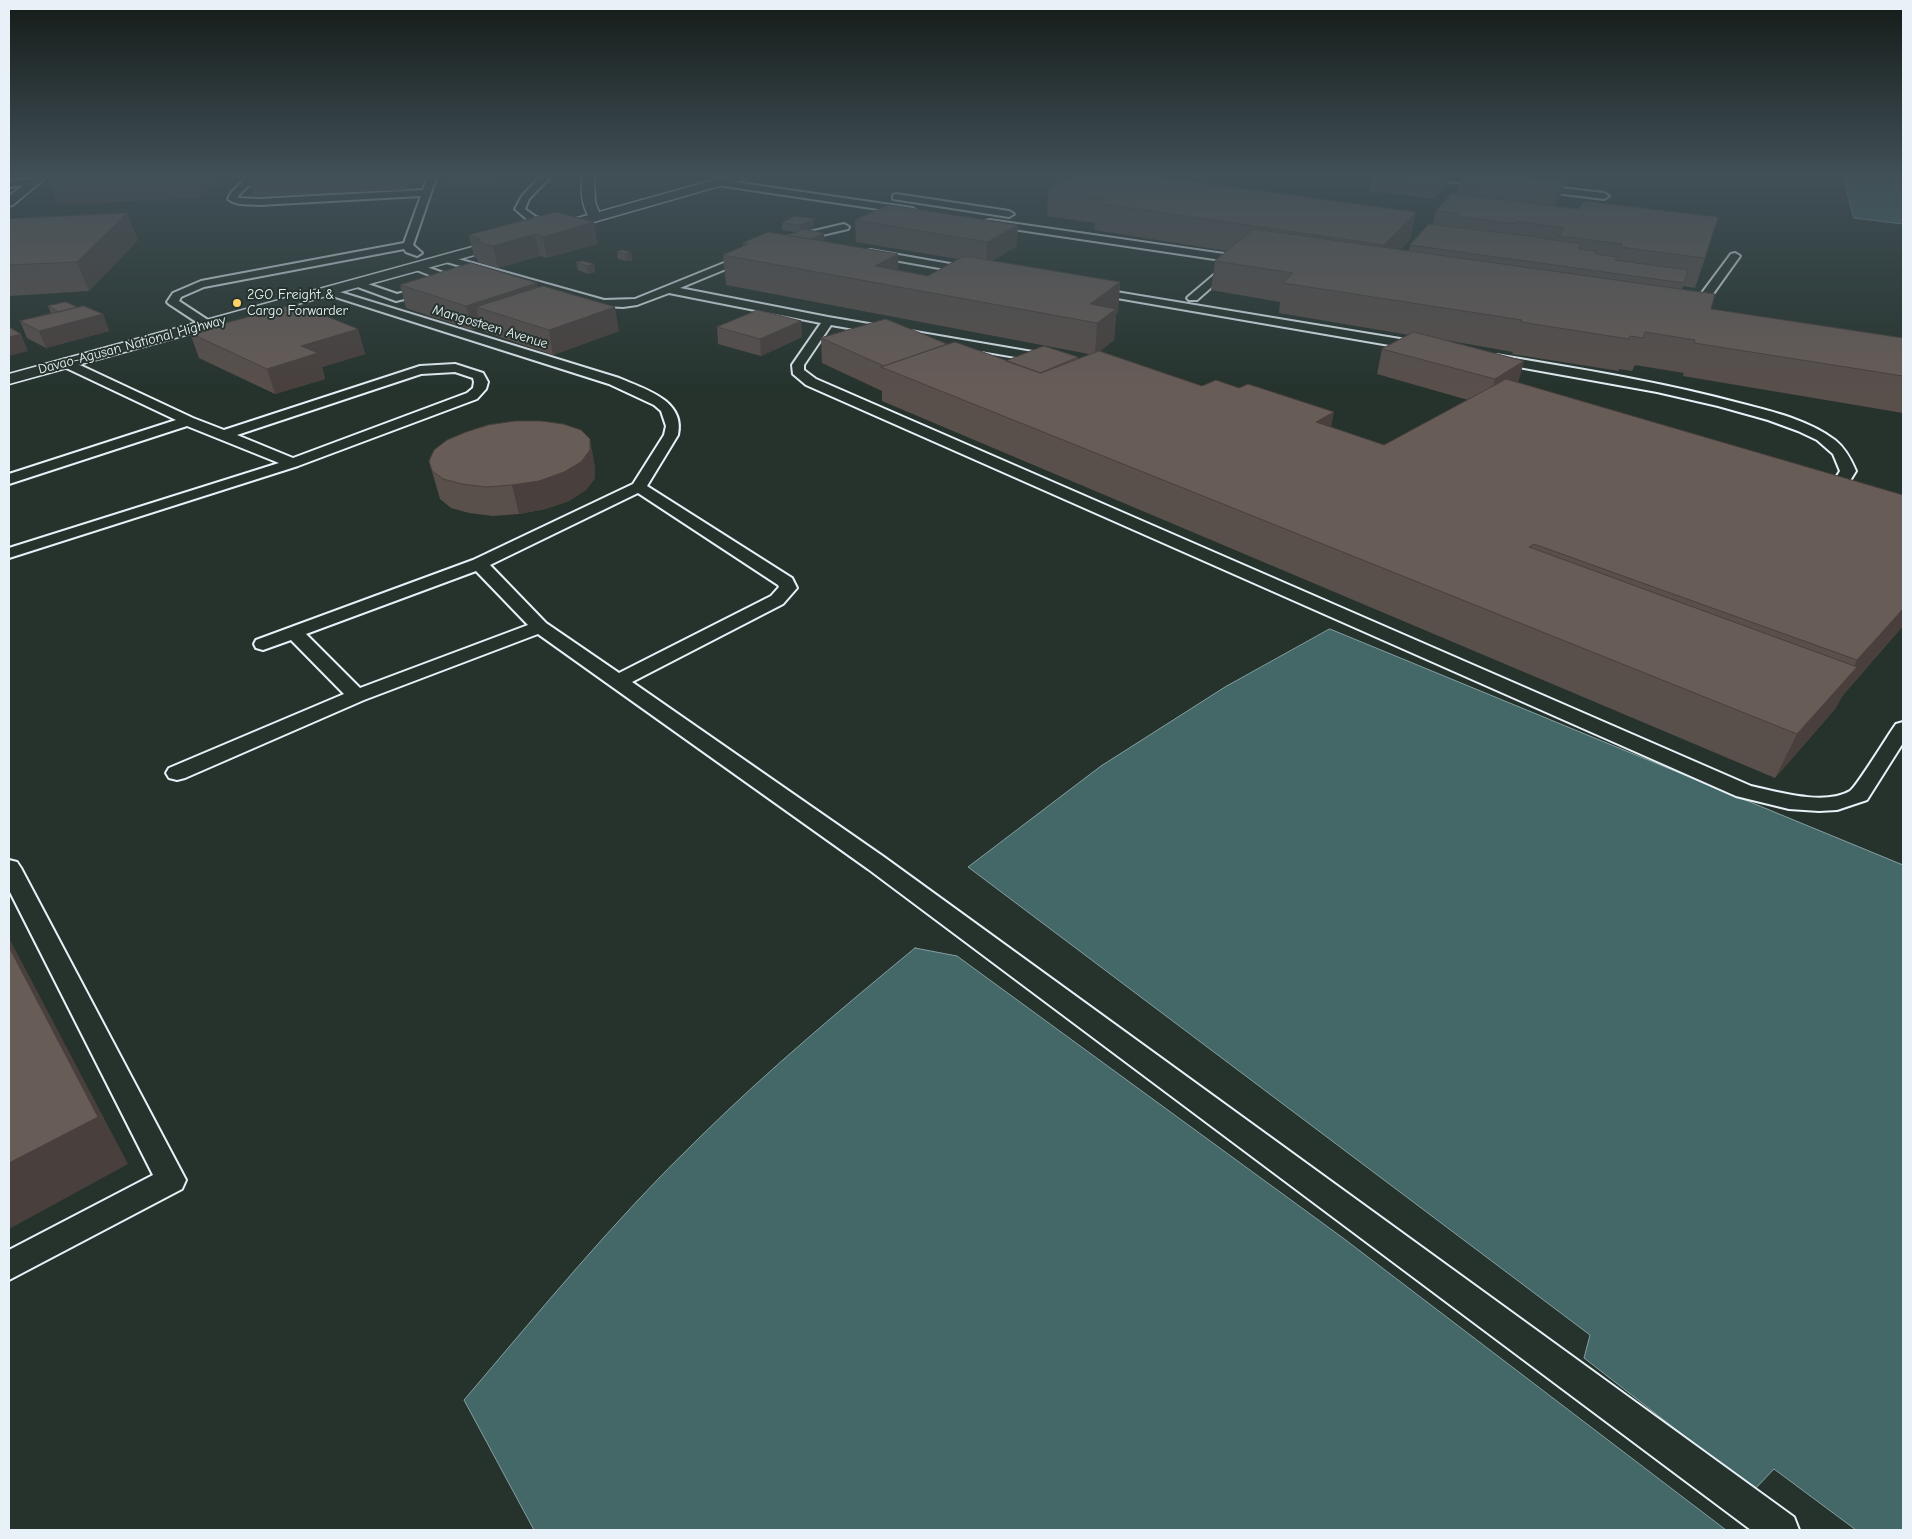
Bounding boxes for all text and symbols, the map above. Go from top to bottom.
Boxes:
place label: 2GO Freight & Cargo Forwarder [247,287,348,320]
marker: 2GO Freight & Cargo Forwarder [231,297,243,309]
street label: Mangosteen Avenue [430,301,550,353]
street label: Davao-Agusan National Highway [36,312,228,378]

